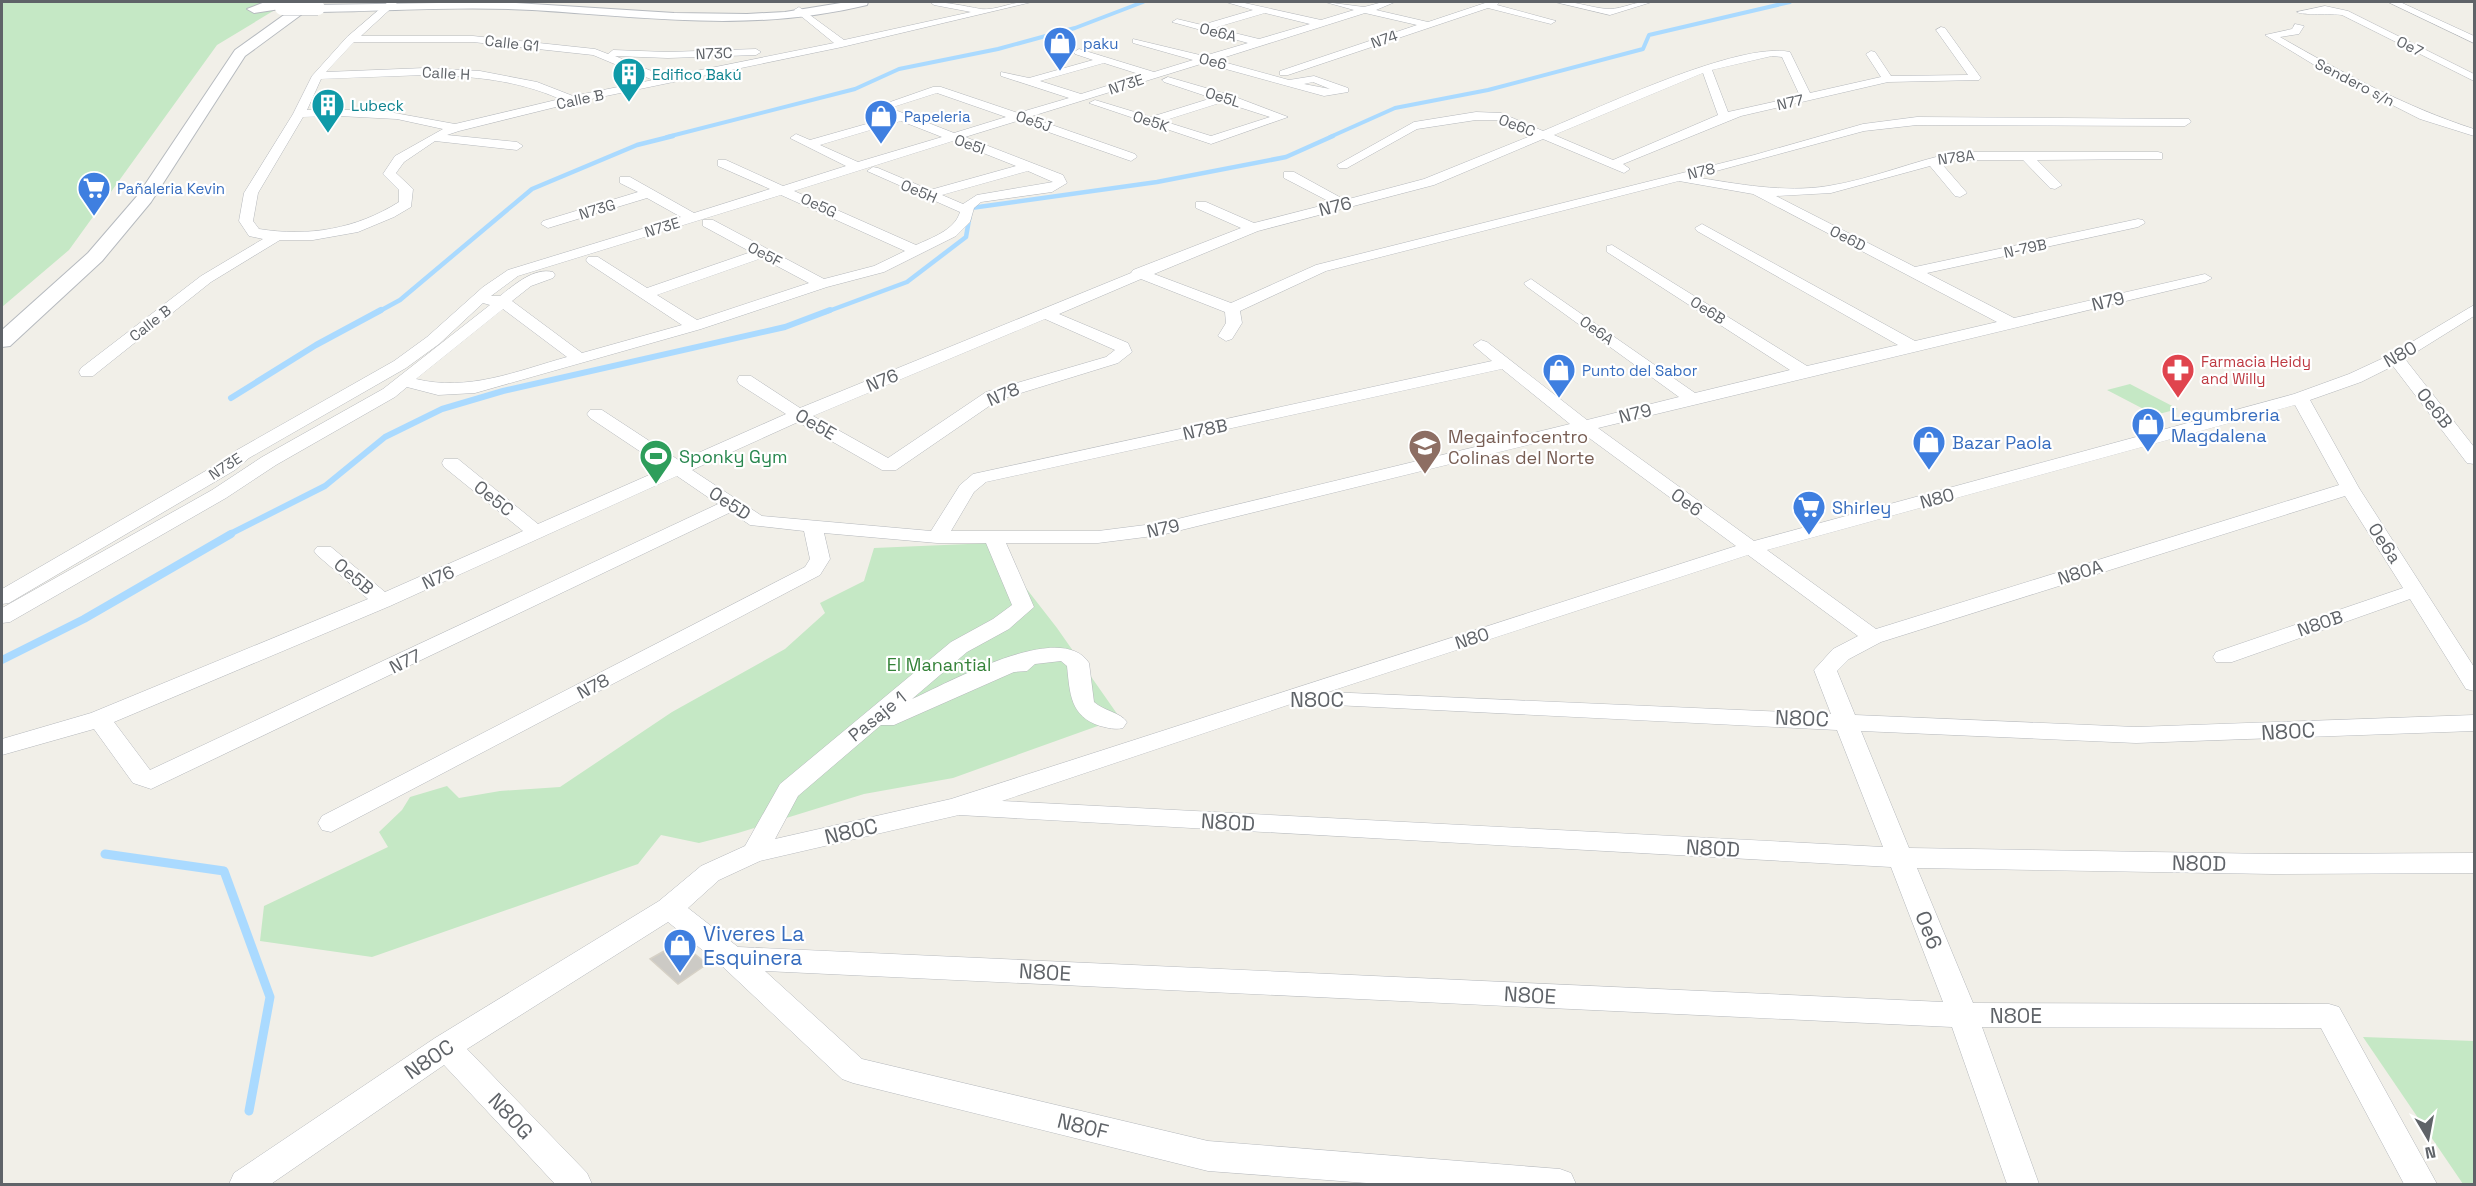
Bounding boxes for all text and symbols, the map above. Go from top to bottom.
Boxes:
street label: Oe6A [1197,18,1239,46]
shop icon: paku [1042,25,1078,72]
street label: N74 [1368,26,1400,52]
street label: Calle G1 [484,31,540,55]
street label: Oe7 [2393,31,2427,61]
place label: paku [1083,34,1119,53]
street label: N73C [695,43,733,63]
street label: Oe6 [1197,48,1229,74]
street label: Sendero s/n [2312,54,2398,110]
building icon: Edifico Bakú [611,56,647,103]
street label: Calle H [421,62,471,84]
place label: Edifico Bakú [652,65,742,84]
street label: N73E [1106,69,1146,99]
street label: Oe5L [1203,83,1243,111]
street label: Calle B [554,85,606,113]
building icon: Lubeck [310,87,346,134]
street label: N77 [1775,90,1805,114]
place label: Lubeck [351,96,404,115]
shop icon: Papeleria [863,98,899,145]
street label: Oe5J [1014,106,1055,136]
street label: Oe5K [1130,106,1172,136]
place label: Papeleria [904,107,971,126]
street label: Oe6C [1496,109,1538,141]
street label: Oe5I [952,130,988,158]
street label: N78A [1936,145,1976,169]
street label: N78 [1685,159,1717,183]
supermarket icon: Pañaleria Kevin [76,170,112,217]
street label: Oe5H [898,175,940,207]
place label: Pañaleria Kevin [117,179,225,198]
street label: Oe5G [798,188,840,222]
street label: N76 [1316,191,1354,221]
street label: N73G [576,194,618,224]
street label: N73E [642,213,682,241]
street label: Oe6D [1827,221,1869,255]
street label: N-79B [2002,234,2048,262]
street label: Oe5F [745,237,785,271]
street label: N79 [2089,286,2127,316]
street label: Oe6B [1687,292,1729,328]
street label: Calle B [125,301,175,345]
street label: Oe6A [1576,311,1618,349]
street label: N80 [2379,336,2421,372]
shop icon: Punto del Sabor [1541,352,1577,399]
pharmacy icon: Farmacia Heidy and Willy [2160,352,2196,399]
place label: Farmacia Heidy and Willy [2201,352,2311,388]
place label: Punto del Sabor [1582,361,1698,380]
street label: N76 [862,363,902,397]
street label: N78 [983,377,1023,411]
street label: Oe6B [2412,383,2458,433]
street label: N79 [1616,398,1654,428]
street label: Oe5E [791,403,841,445]
place label: Legumbreria Magdalena [2171,403,2280,447]
shop icon: Legumbreria Magdalena [2130,406,2166,453]
street label: N78B [1181,413,1229,445]
shop icon: Bazar Paola [1911,424,1947,471]
place label: Megainfocentro Colinas del Norte [1448,425,1595,469]
school or university icon: Megainfocentro Colinas del Norte [1407,428,1443,475]
place label: Bazar Paola [1952,431,2052,454]
sports icon: Sponky Gym [638,438,674,485]
place label: Sponky Gym [679,445,788,468]
street label: N73E [205,448,245,484]
street label: Oe5C [469,475,519,521]
street label: Oe5D [705,481,755,525]
street label: N80 [1917,482,1957,514]
street label: Oe6 [1667,483,1707,521]
supermarket icon: Shirley [1791,489,1827,536]
place label: Shirley [1832,496,1891,519]
street label: N79 [1144,513,1182,543]
street label: Oe6a [2363,518,2407,568]
street label: Oe5B [329,553,379,599]
street label: N80A [2055,554,2105,590]
street label: N76 [418,560,458,594]
street label: N80B [2294,605,2346,641]
street label: N80 [1452,622,1492,654]
street label: N77 [385,644,425,678]
park label: El Manantial [887,653,991,676]
street label: N78 [573,668,613,704]
street label: Pasaje 1 [843,686,911,746]
street label: N80C [1290,686,1344,713]
street label: N80C [1775,704,1829,732]
street label: N80C [2260,716,2316,746]
street label: N80D [1200,807,1256,837]
street label: N80C [822,812,880,850]
street label: N80D [1685,833,1741,863]
street label: N80D [2172,849,2226,877]
street label: Oe6 [1909,907,1949,953]
place label: Viveres La Esquinera [703,920,804,971]
shop icon: Viveres La Esquinera [662,927,698,974]
street label: N80E [1018,957,1072,987]
street label: N80E [1503,980,1557,1010]
street label: N80E [1990,1002,2042,1029]
street label: N80C [399,1033,459,1085]
street label: N80G [483,1087,539,1145]
street label: N80F [1055,1107,1111,1145]
north arrow [2398,1108,2458,1168]
text: N [2423,1141,2438,1164]

